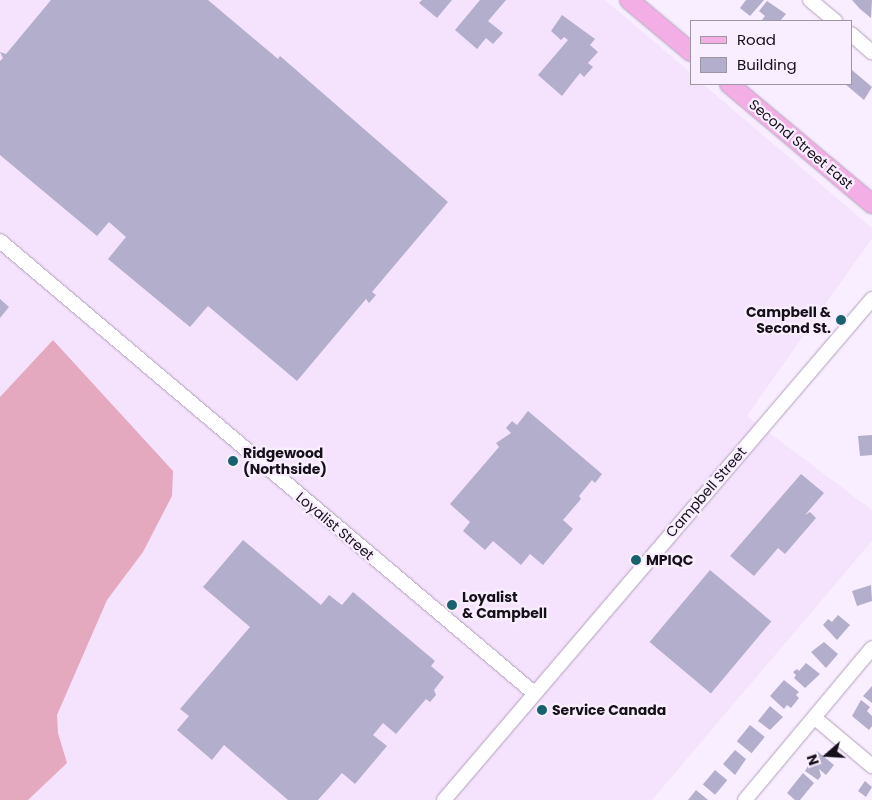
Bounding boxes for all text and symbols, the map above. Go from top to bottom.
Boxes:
legend [690,20,852,85]
text: Road [737,29,776,50]
text: Building [737,54,797,75]
street label: Second Street East [746,96,856,192]
place label: Campbell & Second St. [746,304,831,336]
marker: Campbell & Second St. [835,314,847,326]
street label: Campbell Street [662,444,750,540]
place label: Ridgewood (Northside) [243,445,327,478]
marker: Ridgewood (Northside) [227,455,239,467]
street label: Loyalist Street [293,489,377,563]
place label: MPIQC [646,552,693,568]
marker: MPIQC [630,554,642,566]
place label: Loyalist & Campbell [462,589,547,622]
marker: Loyalist & Campbell [446,599,458,611]
place label: Service Canada [552,702,666,718]
marker: Service Canada [536,704,548,716]
north arrow [802,730,852,780]
text: N [802,752,824,768]

